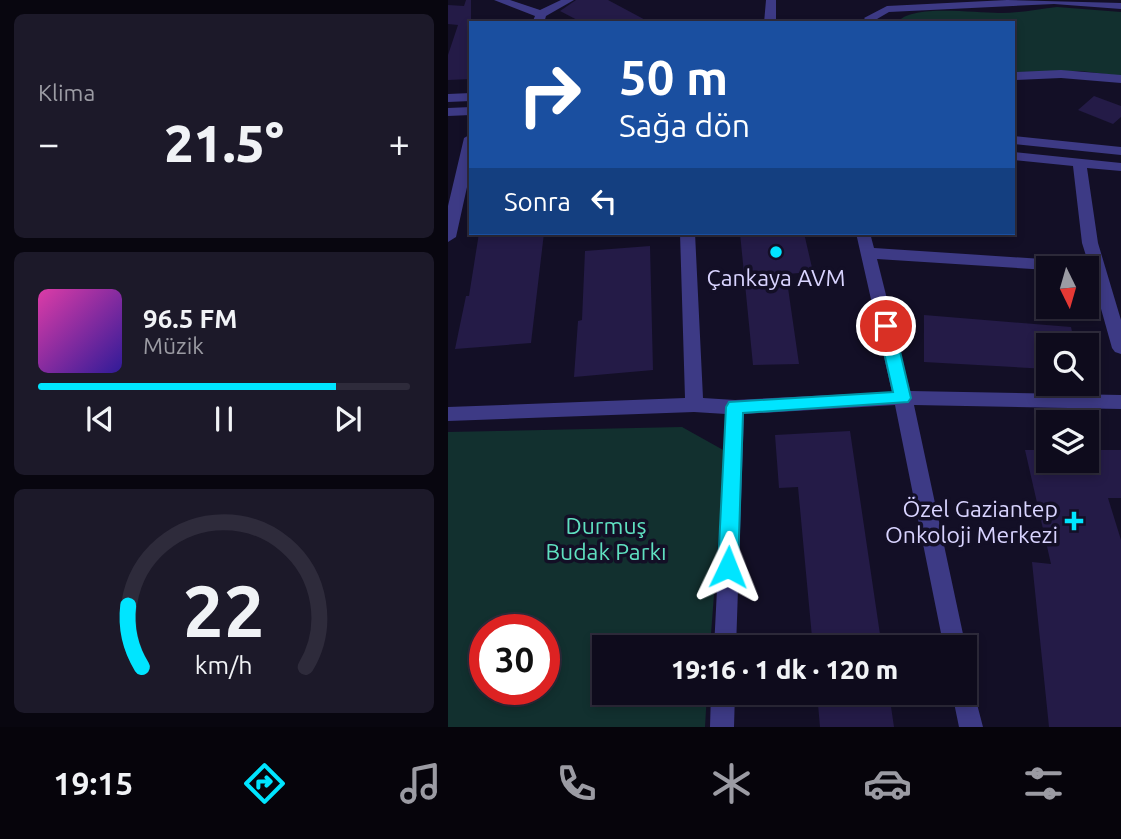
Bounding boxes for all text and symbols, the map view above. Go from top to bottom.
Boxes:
icon: right [504,49,595,140]
text: 50 m [619,49,728,104]
text: Klima [38,80,95,105]
text: Sağa dön [619,107,750,143]
text: 21.5° [164,114,284,172]
text: − [38,122,59,164]
text: + [389,122,410,164]
icon: left [585,182,623,220]
text: Sonra [504,187,571,216]
marker: Çankaya AVM [768,244,784,260]
north arrow [1036,256,1099,318]
map controls [1036,256,1099,473]
place label: Çankaya AVM [707,265,845,290]
pin [856,296,916,356]
text: 96.5 FM [143,304,237,333]
icon: arrive [867,307,905,345]
text: Müzik [143,333,204,358]
button: search [1036,333,1099,396]
icon: previous [81,400,119,438]
icon: pause [205,400,243,438]
icon: next [329,400,367,438]
button: layers [1036,410,1099,473]
place label: Özel Gaziantep Onkoloji Merkezi [885,496,1058,547]
marker: Özel Gaziantep Onkoloji Merkezi [1064,511,1084,531]
park label: Durmuş Budak Parkı [545,513,667,564]
position arrow [691,530,765,604]
text: 22 [183,570,265,652]
speed limit sign: 30 [469,614,560,705]
text: km/h [195,651,253,679]
text: 19:16 · 1 dk · 120 m [671,655,898,684]
icon: directions [240,759,289,808]
icon: music [396,759,445,808]
icon: phone [552,759,601,808]
icon: climate [707,759,756,808]
icon: car [863,759,912,808]
icon: filters [1019,759,1068,808]
text: 19:15 [53,765,133,801]

